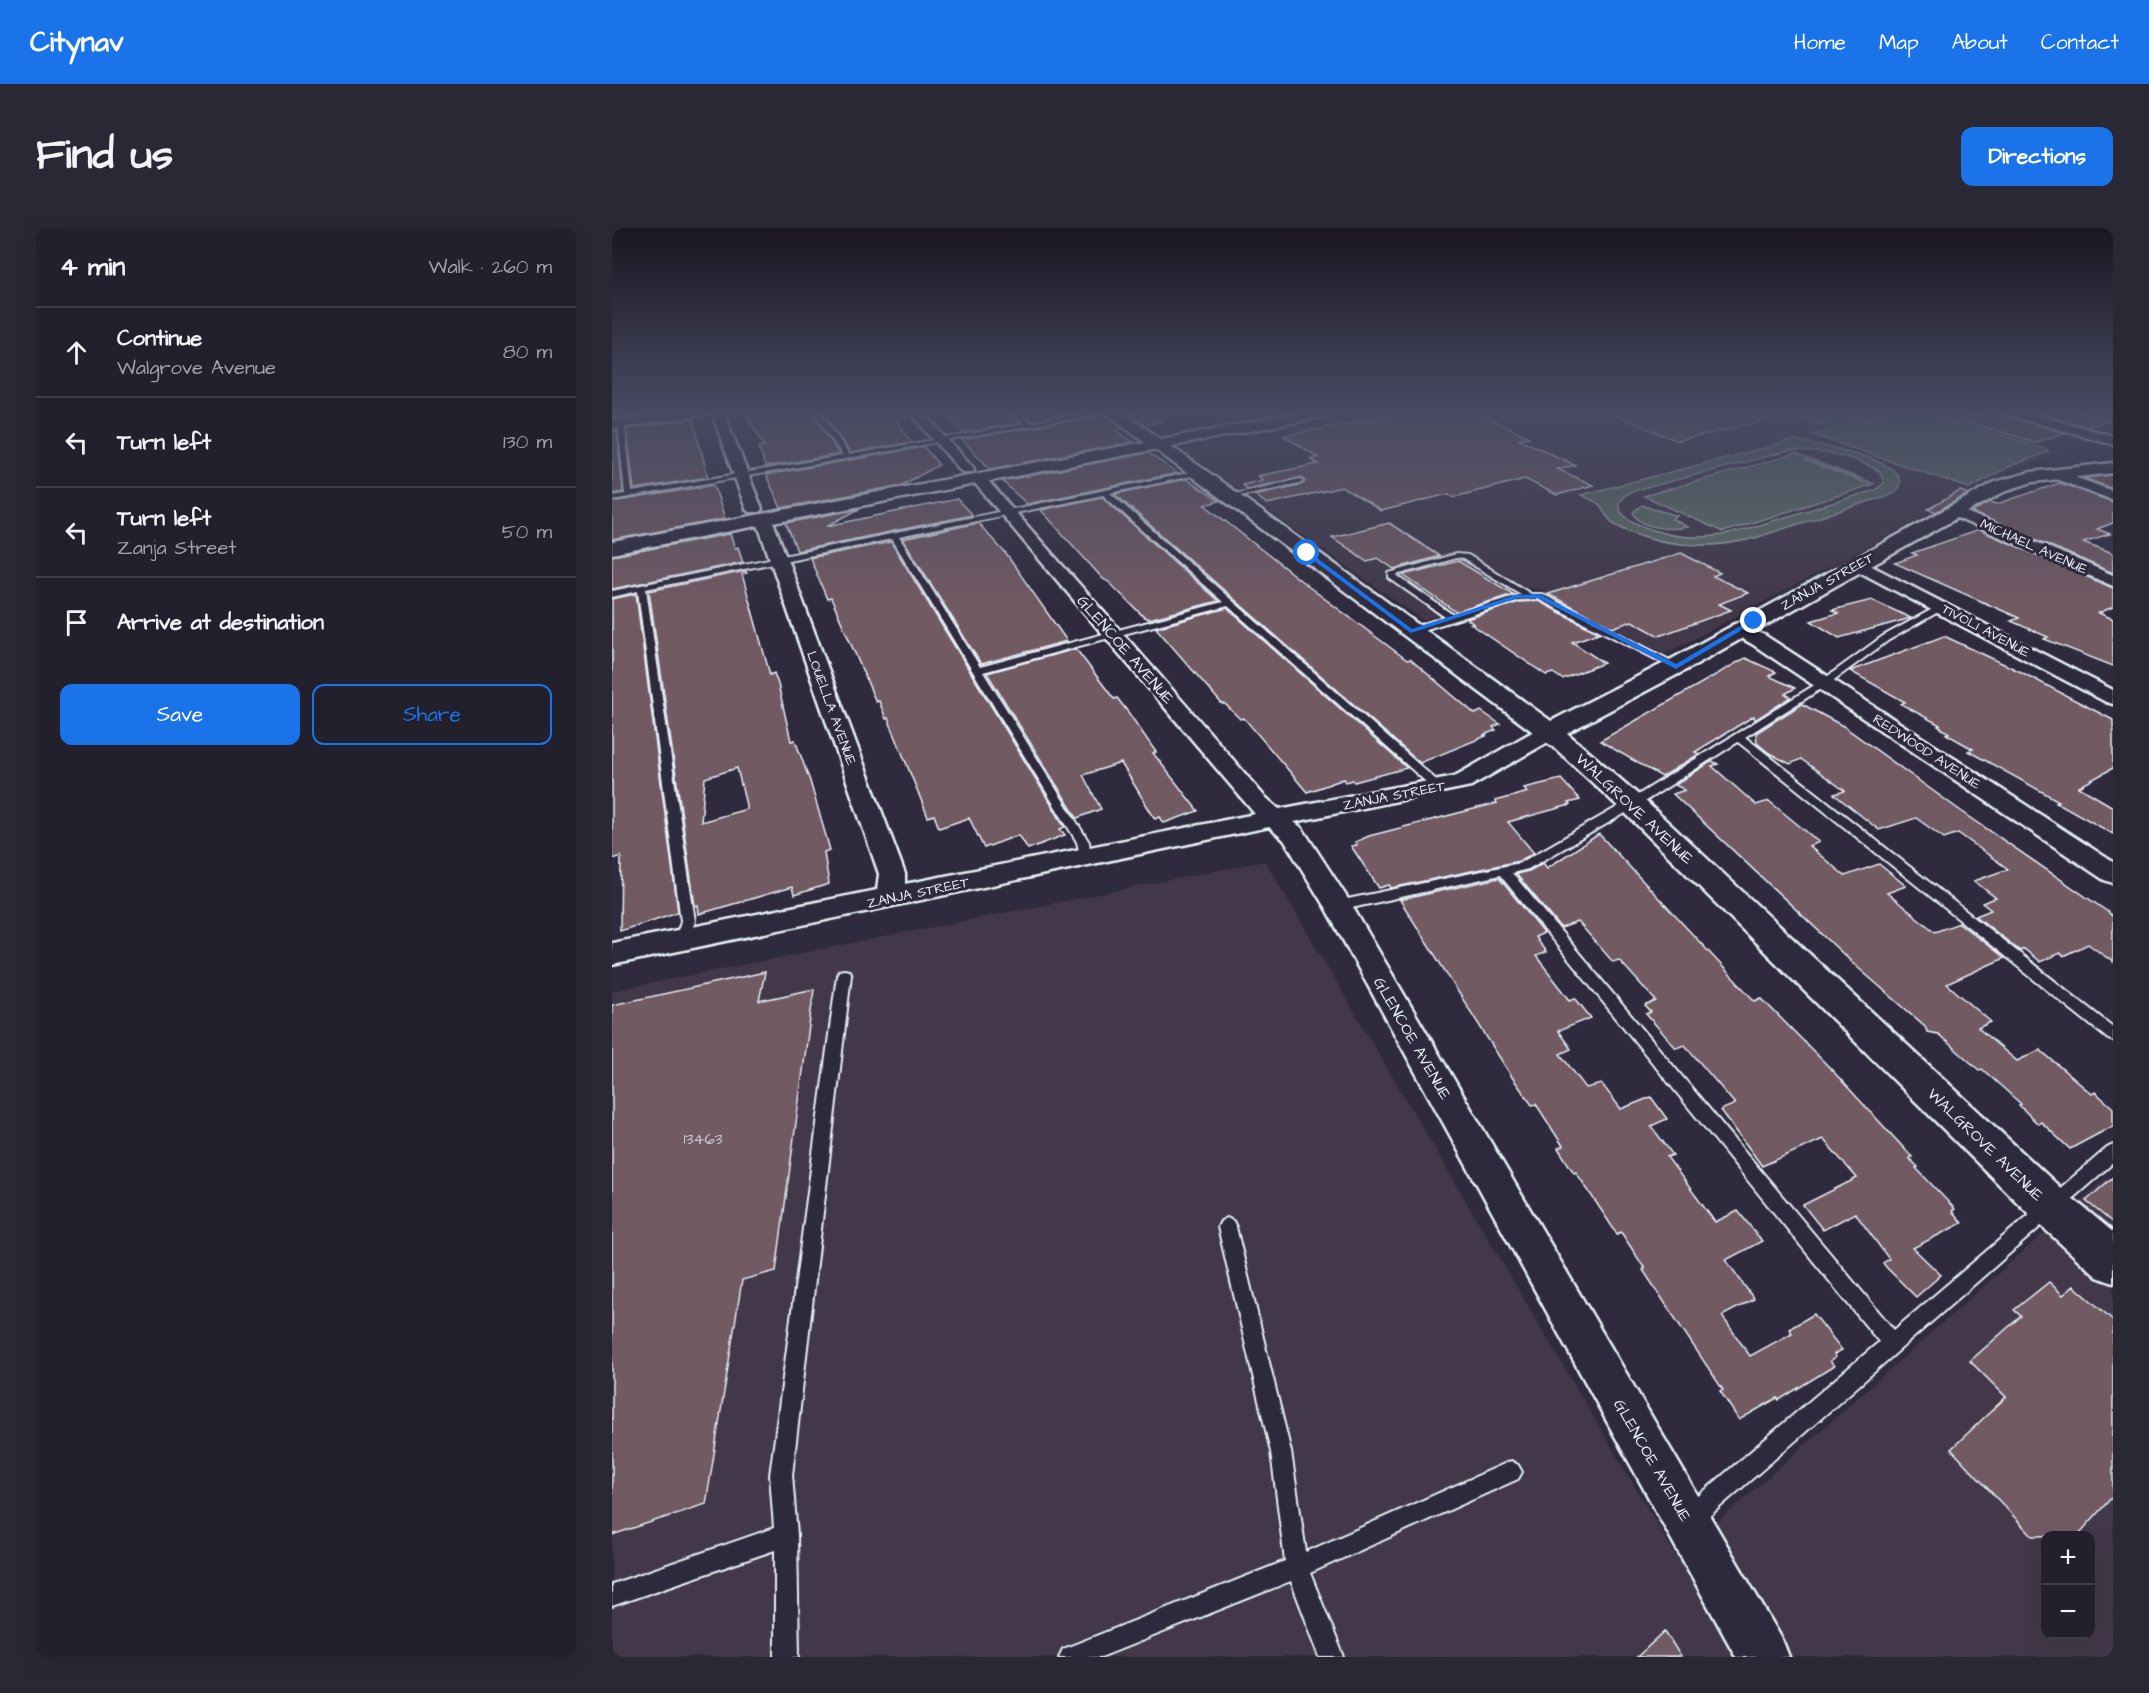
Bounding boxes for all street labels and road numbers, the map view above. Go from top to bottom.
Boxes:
street label: MICHAEL AVENUE [1977,514,2091,580]
street label: ZANJA STREET [1777,548,1878,616]
street label: GLENCOE AVENUE [1072,590,1179,709]
street label: TIVOLI AVENUE [1938,599,2034,663]
street label: LOUELLA AVENUE [801,648,861,769]
street label: REDWOOD AVENUE [1869,709,1985,795]
street label: WALGROVE AVENUE [1571,748,1698,870]
street label: ZANJA STREET [1341,776,1447,816]
street label: ZANJA STREET [865,872,971,914]
street label: GLENCOE AVENUE [1368,973,1456,1104]
street label: WALGROVE AVENUE [1922,1083,2049,1206]
street label: GLENCOE AVENUE [1608,1395,1696,1526]

